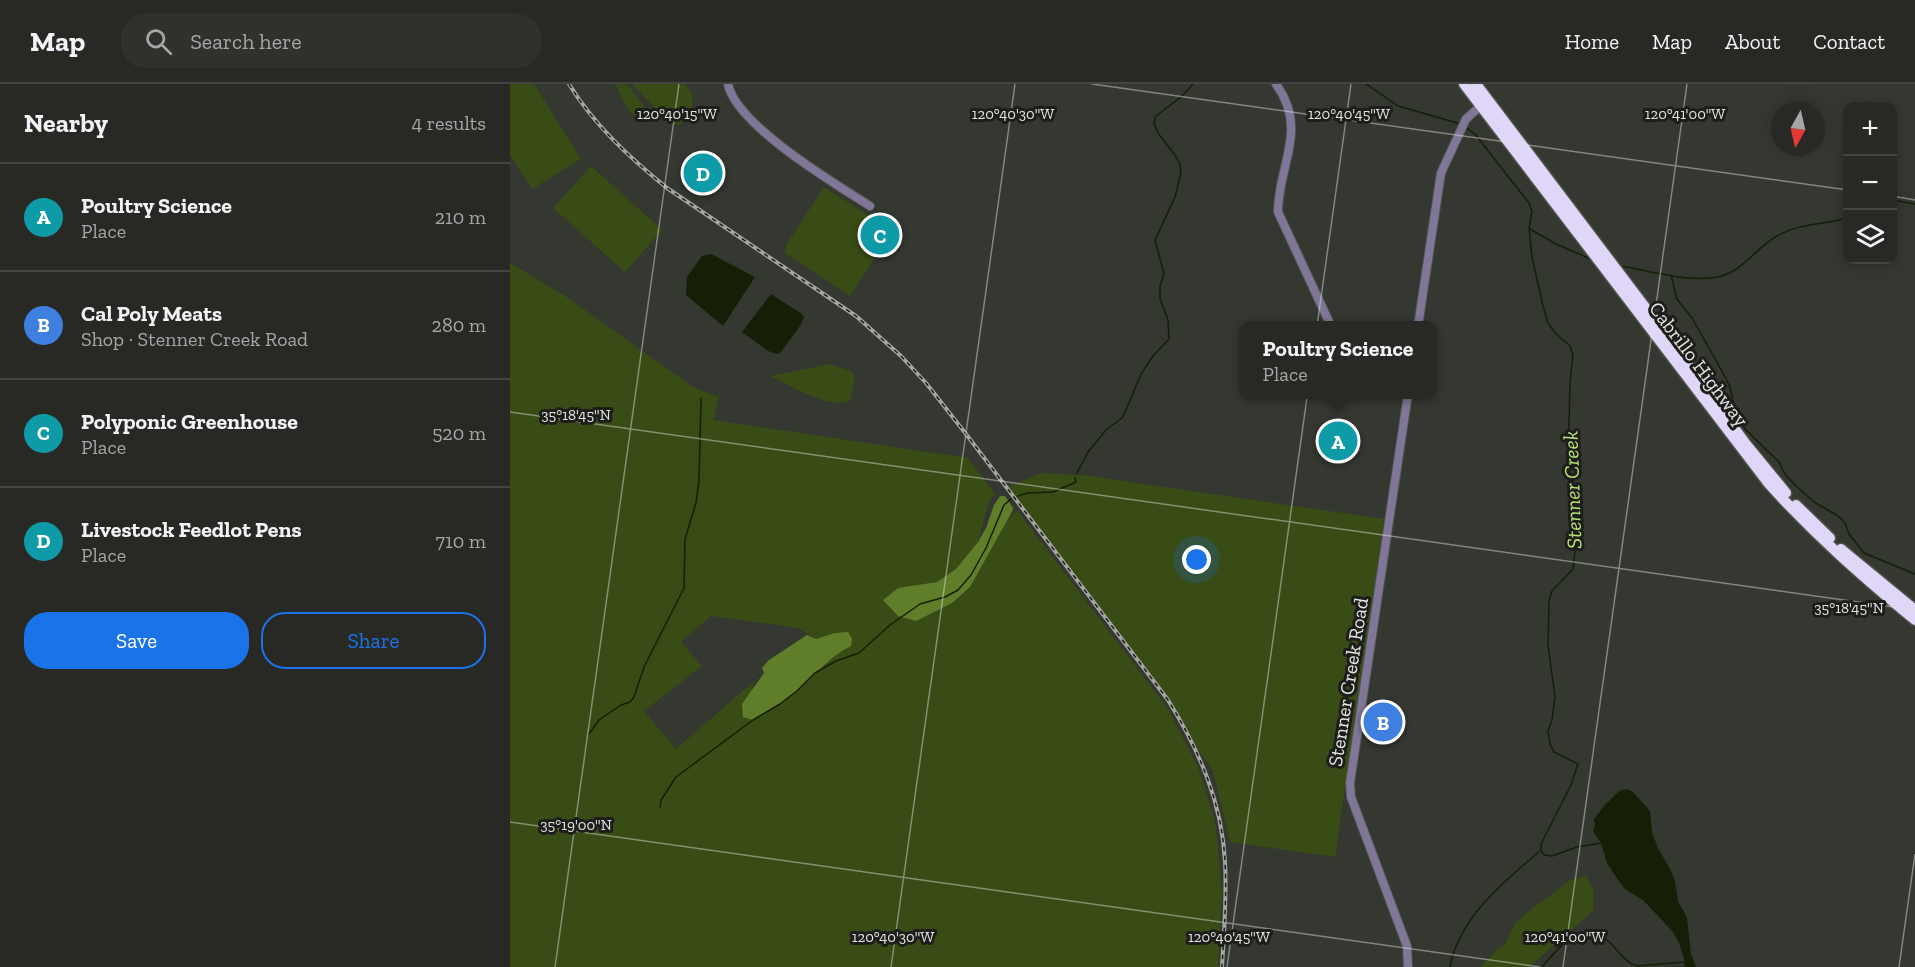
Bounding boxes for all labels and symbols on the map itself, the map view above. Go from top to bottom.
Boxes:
north arrow [1771,102,1825,156]
text: 120°40'15"W [637,105,717,123]
text: 120°40'30"W [972,105,1054,123]
text: 120°40'45"W [1308,105,1390,123]
text: 120°41'00"W [1645,105,1725,123]
pin: D [684,150,722,196]
pin: C [860,212,899,258]
street label: Cabrillo Highway [1644,297,1754,432]
text: 35°18'45"N [541,406,611,424]
pin: A [1318,418,1358,464]
water label: Stenner Creek [1557,431,1587,549]
your location [1182,545,1211,574]
street label: Stenner Creek Road [1323,596,1373,768]
text: 35°18'45"N [1814,599,1884,617]
pin: B [1364,700,1402,744]
text: 35°19'00"N [540,816,612,834]
text: 120°40'30"W [852,928,934,946]
text: 120°40'45"W [1188,928,1270,946]
text: 120°41'00"W [1525,928,1605,946]

